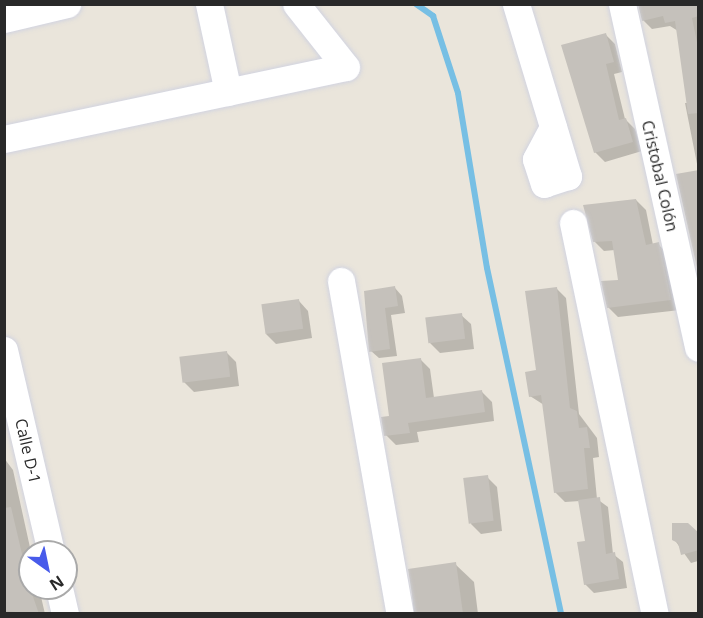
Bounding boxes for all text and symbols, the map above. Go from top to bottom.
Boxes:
street label: Cristobal Colón [638,118,682,234]
street label: Calle D-1 [11,417,45,485]
north arrow [18,540,78,600]
text: N [45,571,68,596]

